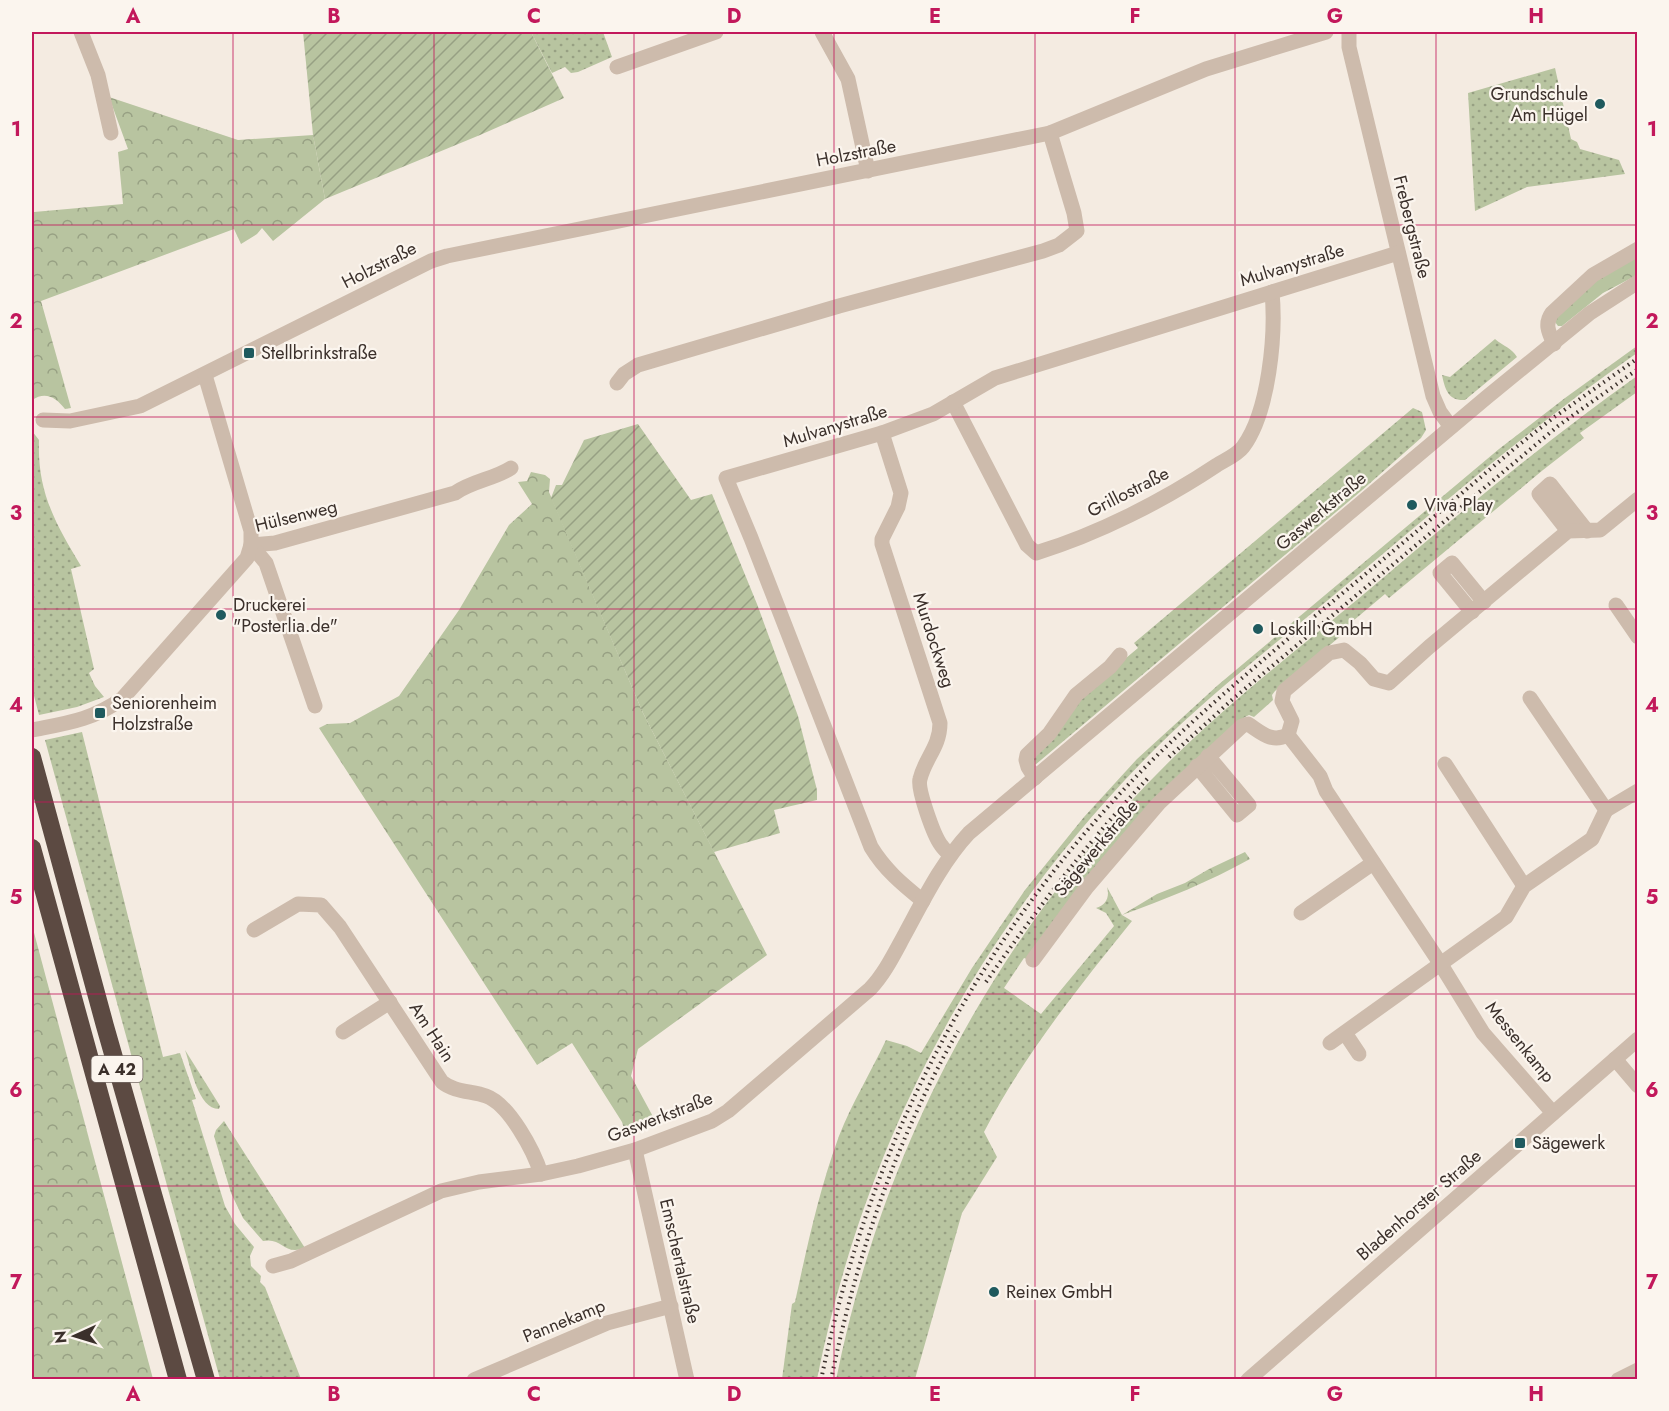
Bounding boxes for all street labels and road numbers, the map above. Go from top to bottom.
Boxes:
street label: Holzstraße [814,133,898,173]
street label: Frebergstraße [1387,173,1437,281]
street label: Holzstraße [337,235,421,295]
street label: Mulvanystraße [1237,237,1347,293]
street label: Mulvanystraße [780,398,890,454]
street label: Grillostraße [1083,460,1173,524]
street label: Gaswerkstraße [1270,465,1372,557]
street label: Hülsenweg [252,493,340,539]
street label: Murdockweg [906,589,962,691]
street label: Sägewerkstraße [1048,794,1144,902]
street label: Messenkamp [1479,996,1561,1088]
street label: Am Hain [403,997,461,1067]
road number: A 42 [92,1056,142,1082]
street label: Gaswerkstraße [604,1085,716,1149]
street label: Bladenhorster Straße [1351,1143,1487,1267]
street label: Emschertalstraße [653,1196,707,1326]
street label: Pannekamp [519,1293,609,1349]

